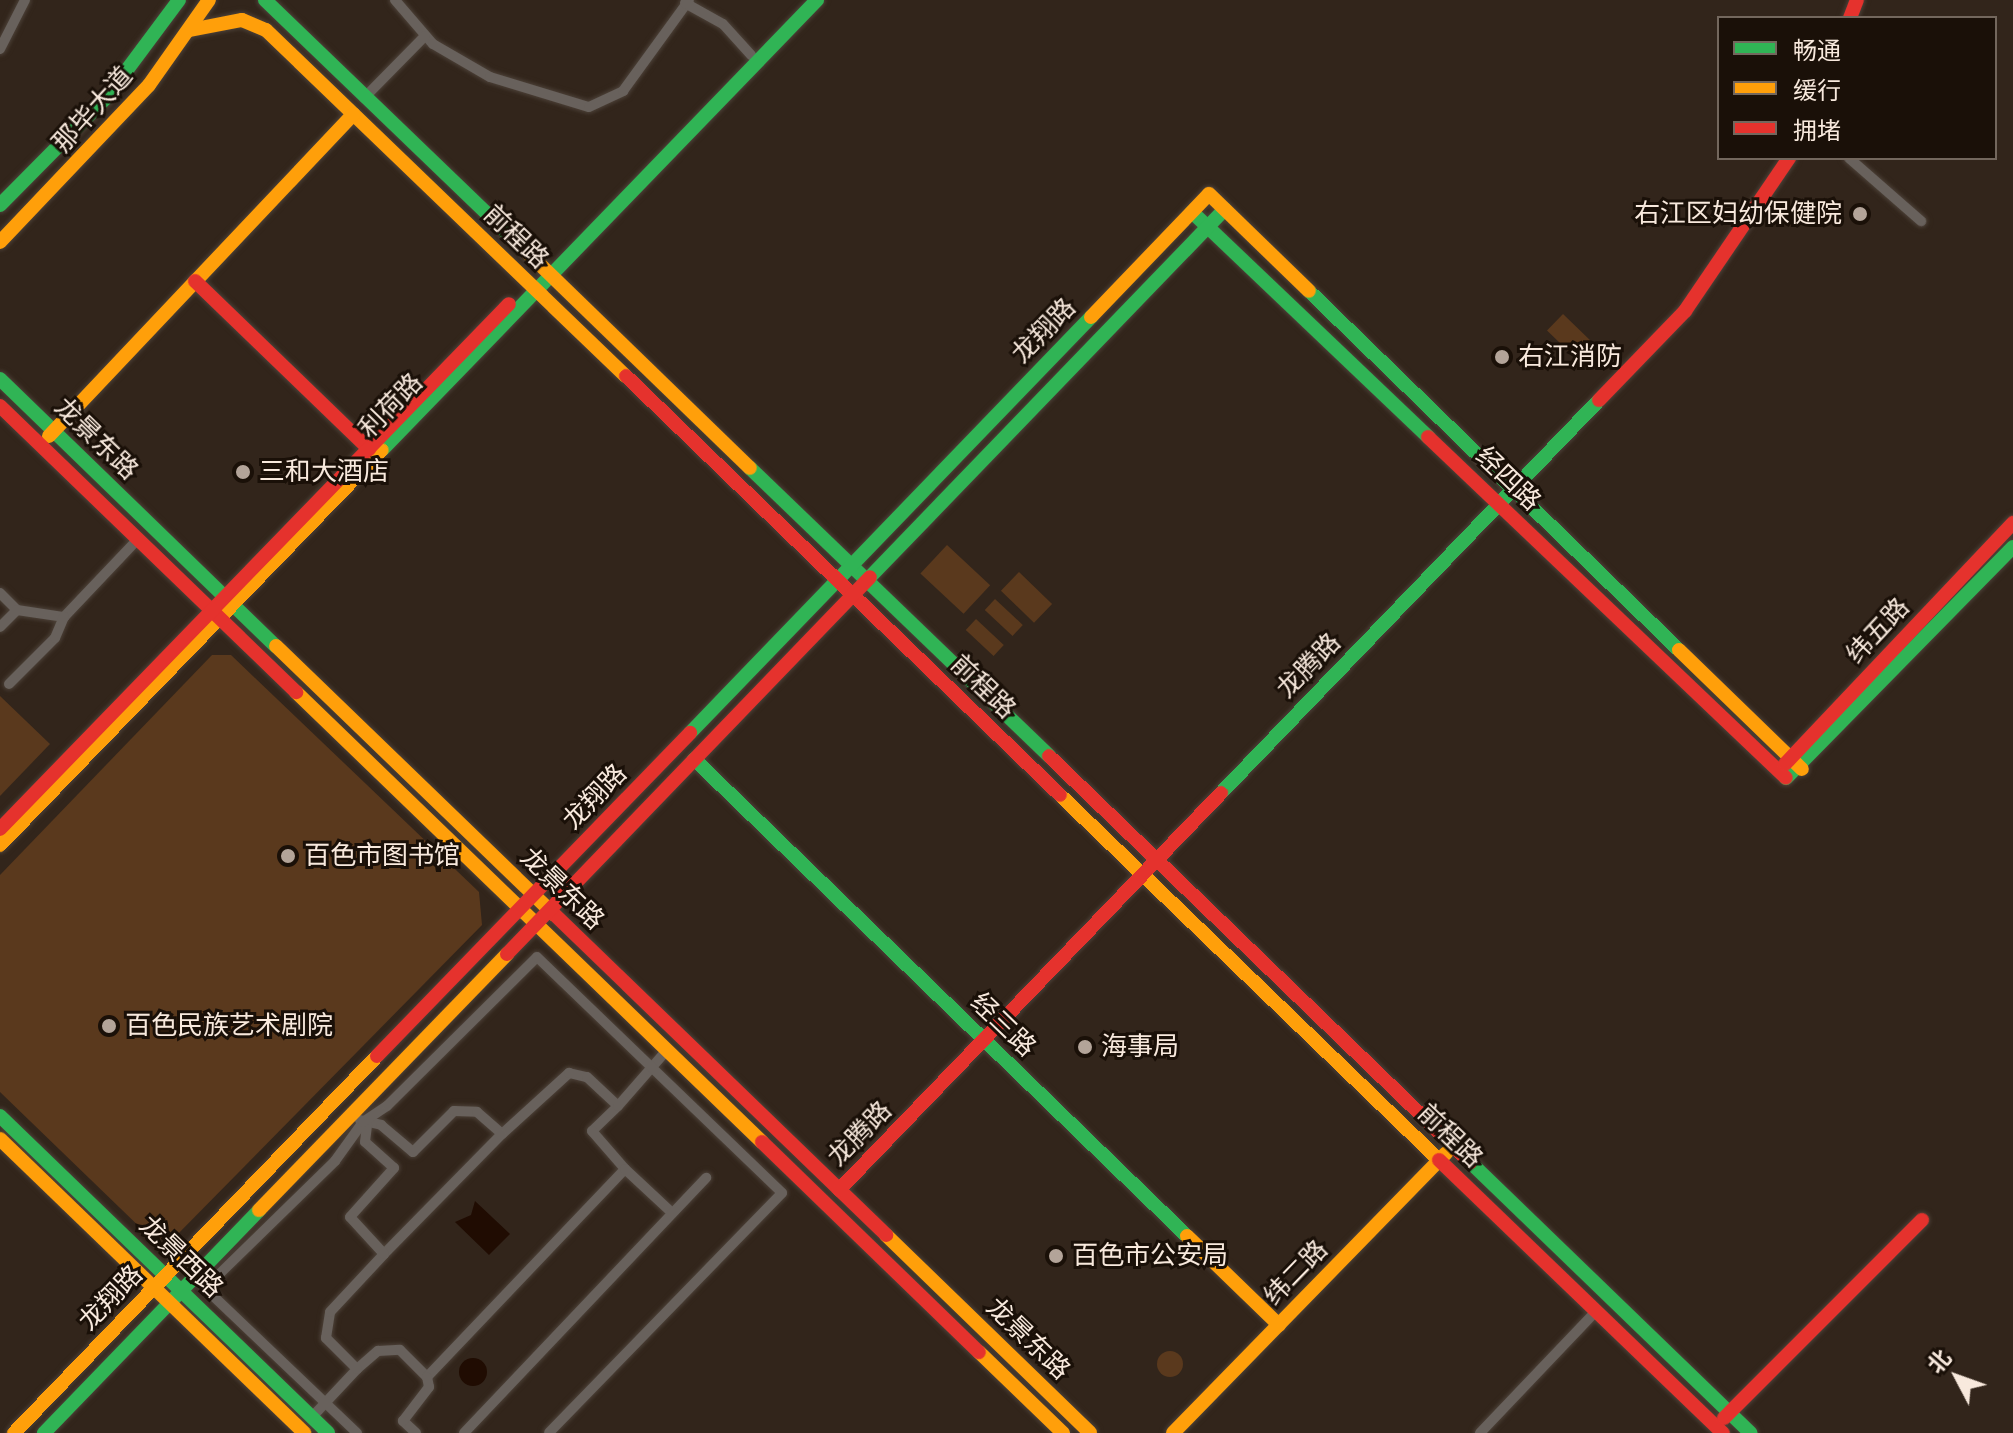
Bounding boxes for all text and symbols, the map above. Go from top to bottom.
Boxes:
legend [1717,16,1997,160]
text: 畅通 [1793,37,1841,64]
street label: 那毕大道 [47,61,139,159]
text: 缓行 [1793,77,1841,104]
text: 拥堵 [1793,117,1841,144]
place label: 右江区妇幼保健院 [1634,198,1842,230]
street label: 前程路 [477,199,555,275]
marker: 右江区妇幼保健院 [1849,203,1871,225]
street label: 龙翔路 [1006,292,1082,370]
place label: 右江消防 [1518,341,1622,373]
marker: 右江消防 [1493,348,1511,366]
street label: 利荷路 [353,367,429,445]
street label: 龙景东路 [48,392,144,486]
street label: 经四路 [1469,441,1547,517]
place label: 三和大酒店 [259,456,389,488]
marker: 三和大酒店 [234,463,252,481]
street label: 纬五路 [1840,592,1916,670]
street label: 龙腾路 [1271,627,1347,705]
street label: 前程路 [944,649,1022,725]
street label: 龙翔路 [557,758,633,836]
place label: 百色市图书馆 [304,840,460,872]
street label: 龙景东路 [514,842,610,936]
marker: 百色市图书馆 [279,847,297,865]
street label: 经三路 [964,987,1042,1063]
place label: 百色民族艺术剧院 [125,1010,333,1042]
marker: 百色民族艺术剧院 [100,1017,118,1035]
place label: 海事局 [1101,1031,1179,1063]
marker: 海事局 [1076,1038,1094,1056]
street label: 龙腾路 [822,1095,898,1173]
street label: 前程路 [1411,1098,1489,1174]
street label: 龙景西路 [133,1210,229,1304]
street label: 纬二路 [1258,1234,1334,1312]
place label: 百色市公安局 [1072,1240,1228,1272]
marker: 百色市公安局 [1047,1247,1065,1265]
street label: 龙翔路 [73,1259,149,1337]
street label: 龙景东路 [980,1292,1076,1386]
north arrow [1917,1337,1997,1417]
text: 北 [1922,1344,1956,1378]

